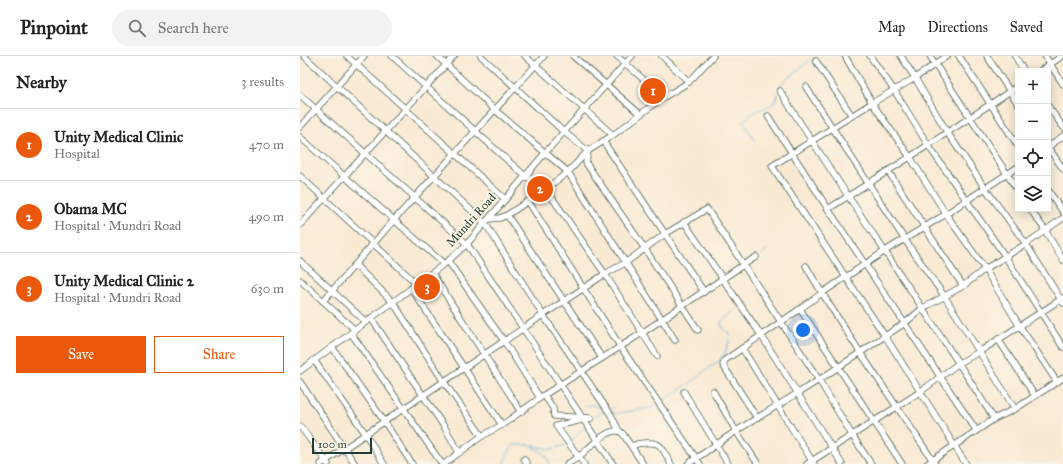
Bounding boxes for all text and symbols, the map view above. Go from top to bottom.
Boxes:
search box [112,10,392,46]
text: Pinpoint [20,16,88,39]
icon: search [126,17,148,39]
text: Search here [158,19,229,37]
text: Map [878,19,905,36]
text: Directions [927,19,988,36]
text: Saved [1010,19,1043,36]
map controls [1015,68,1051,212]
button: + [1015,68,1051,104]
text: Nearby [16,72,67,93]
text: 3 results [241,74,284,90]
pin: 1 [640,76,666,106]
button: − [1015,104,1051,140]
text: Unity Medical Clinic [54,128,183,146]
text: 1 [26,137,32,153]
text: 470 m [249,137,284,153]
button: locate [1015,140,1051,176]
text: Hospital [54,146,100,162]
pin: 2 [527,174,553,204]
button: layers [1015,176,1051,212]
street label: Mundri Road [443,190,499,250]
text: Obama MC [54,200,127,218]
text: 2 [26,209,32,225]
text: 490 m [248,209,284,225]
text: Hospital · Mundri Road [54,218,181,234]
text: Unity Medical Clinic 2 [54,272,194,290]
pin: 3 [414,272,440,302]
text: 3 [26,281,32,297]
text: 630 m [251,281,284,297]
text: Hospital · Mundri Road [54,290,181,306]
your location [793,320,813,340]
button: Save [16,336,146,373]
button: Share [154,336,284,373]
scale bar [312,436,372,455]
text: 100 m [318,438,347,451]

